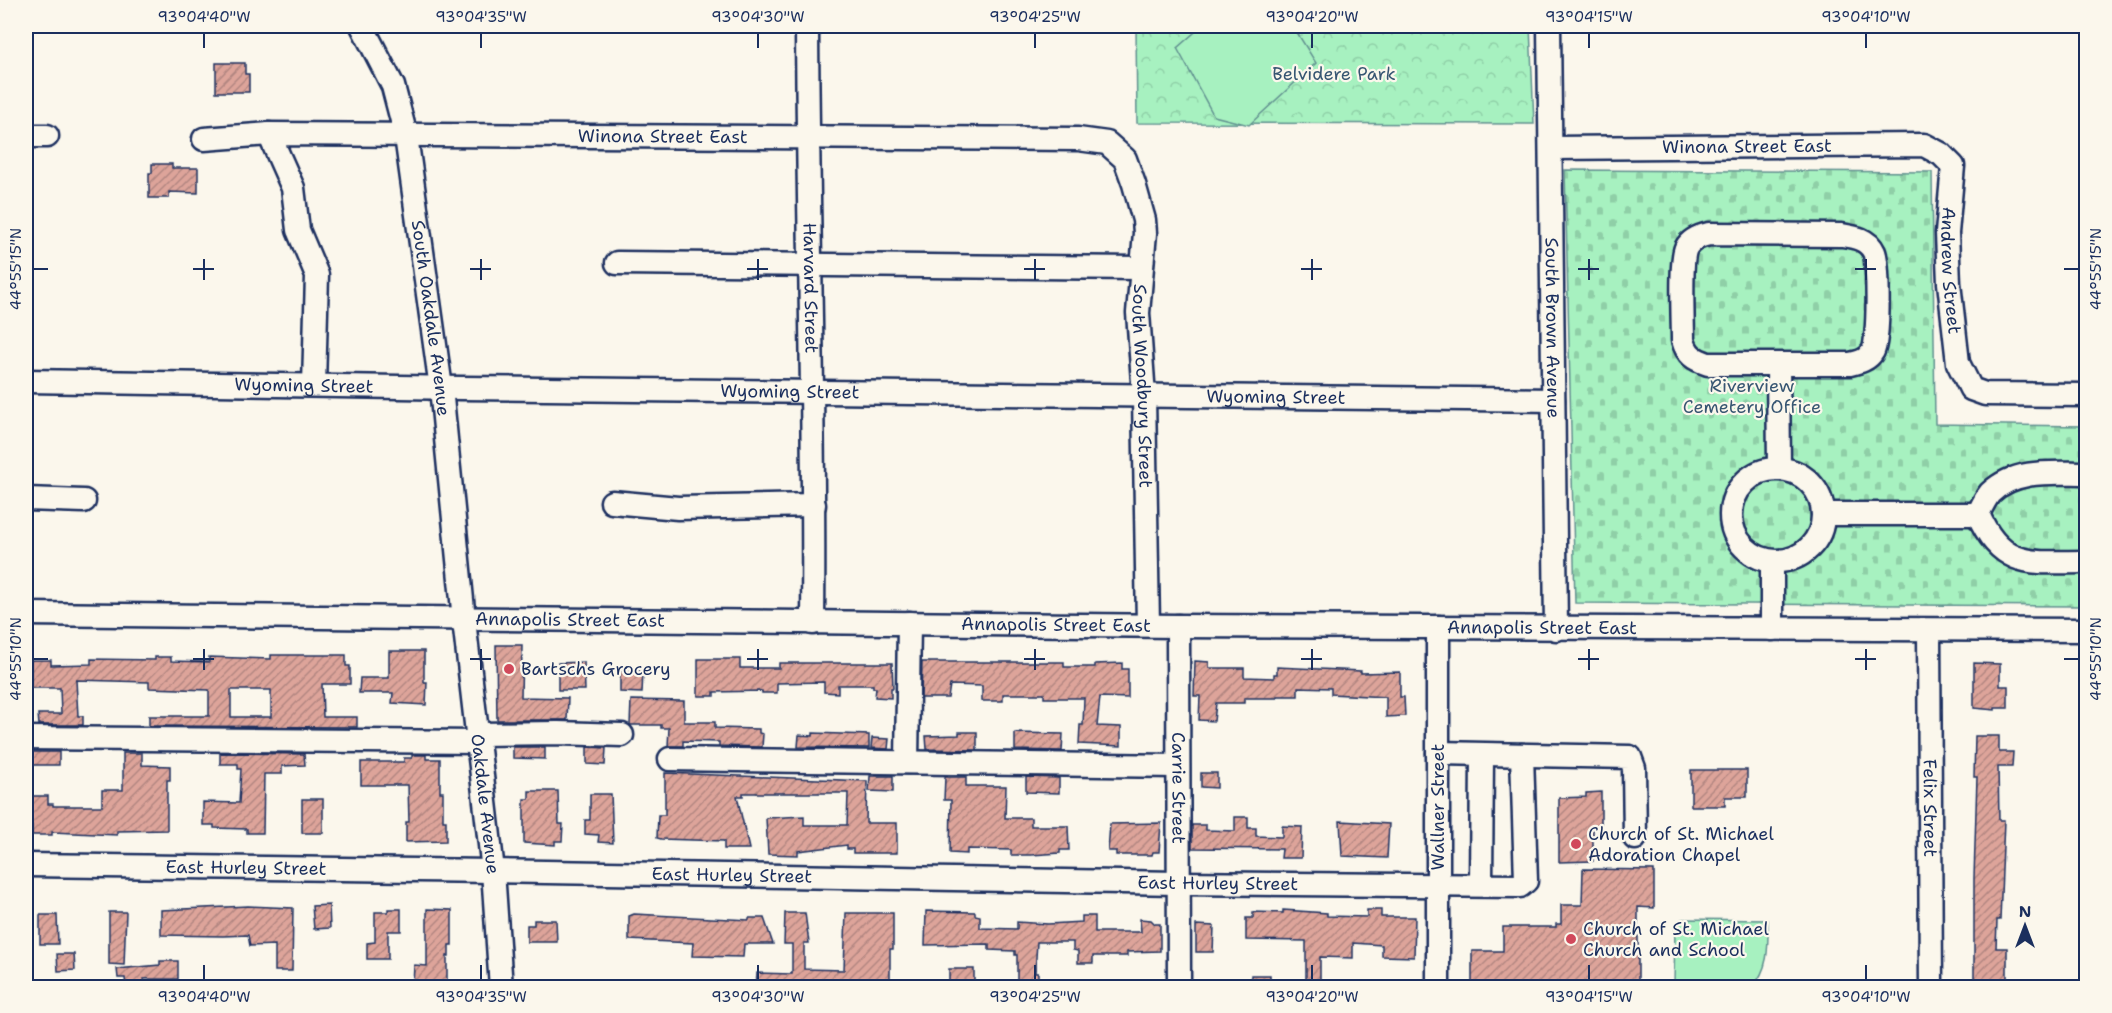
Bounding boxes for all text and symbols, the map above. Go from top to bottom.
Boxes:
text: 93°04'40"W [157,7,251,27]
text: 93°04'35"W [435,7,527,27]
text: 93°04'30"W [711,7,805,27]
text: 93°04'25"W [989,7,1081,27]
text: 93°04'20"W [1265,7,1359,27]
text: 93°04'15"W [1545,7,1633,27]
text: 93°04'10"W [1821,7,1911,27]
park label: Belvidere Park [1272,62,1396,86]
street label: Winona Street East [578,124,748,149]
street label: Winona Street East [1662,134,1832,159]
street label: Andrew Street [1935,206,1967,335]
street label: South Oakdale Avenue [406,219,456,417]
street label: Harvard Street [797,222,824,354]
text: 44°55'15"N [6,228,26,310]
text: 44°55'15"N [2086,228,2106,310]
street label: South Brown Avenue [1539,237,1566,419]
street label: South Woodbury Street [1126,283,1158,488]
street label: Wyoming Street [234,372,374,399]
park label: Riverview Cemetery Office [1683,374,1821,419]
street label: Wyoming Street [720,379,860,404]
street label: Wyoming Street [1206,384,1346,410]
street label: Annapolis Street East [475,607,665,633]
street label: Annapolis Street East [961,612,1151,638]
street label: Annapolis Street East [1447,615,1637,640]
text: 44°55'10"N [6,617,26,701]
text: 44°55'10"N [2086,617,2106,701]
place label: Bartschs Grocery [521,657,671,681]
marker: Bartschs Grocery [502,662,516,676]
street label: Oakdale Avenue [465,732,505,876]
street label: Carrie Street [1166,732,1191,844]
street label: Wallner Street [1426,743,1450,870]
street label: Felix Street [1918,759,1942,857]
place label: Church of St. Michael Adoration Chapel [1588,822,1774,867]
marker: Church of St. Michael Adoration Chapel [1569,837,1583,851]
street label: East Hurley Street [165,855,327,881]
street label: East Hurley Street [651,862,813,889]
street label: East Hurley Street [1137,870,1299,896]
north arrow [1995,896,2055,956]
text: N [2019,901,2031,922]
place label: Church of St. Michael Church and School [1583,917,1769,962]
marker: Church of St. Michael Church and School [1564,932,1578,946]
text: 93°04'40"W [157,987,251,1007]
text: 93°04'35"W [435,987,527,1007]
text: 93°04'30"W [711,987,805,1007]
text: 93°04'25"W [989,987,1081,1007]
text: 93°04'20"W [1265,987,1359,1007]
text: 93°04'15"W [1545,987,1633,1007]
text: 93°04'10"W [1821,987,1911,1007]

